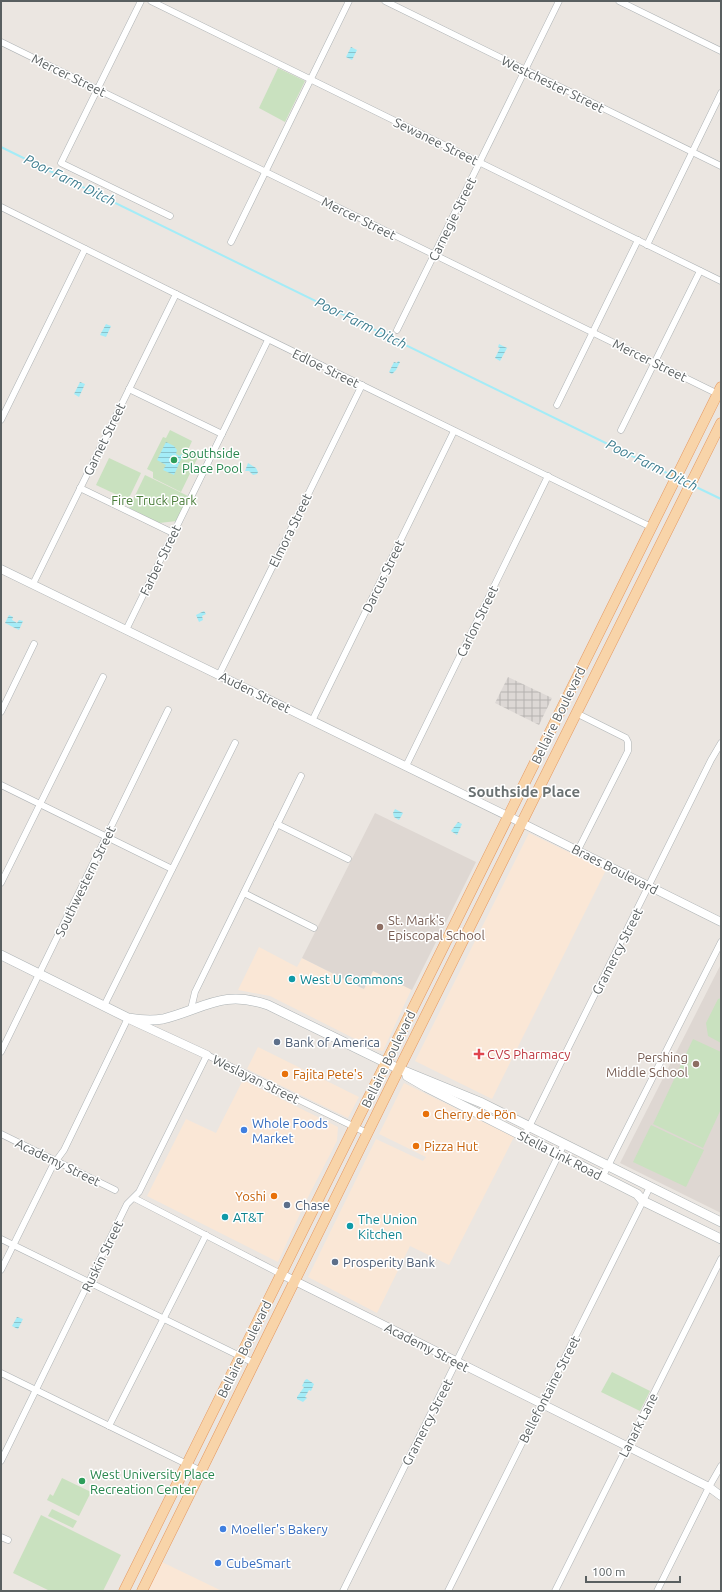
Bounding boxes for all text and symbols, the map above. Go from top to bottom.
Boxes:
street label: Mercer Street [30,51,108,99]
street label: Westchester Street [499,53,607,115]
street label: Sewanee Street [392,115,480,167]
water label: Poor Farm Ditch [22,151,118,209]
street label: Carnegie Street [426,175,478,263]
street label: Mercer Street [320,194,398,242]
water label: Poor Farm Ditch [313,294,409,352]
street label: Mercer Street [611,336,689,384]
street label: Edloe Street [290,346,362,390]
street label: Garnet Street [80,400,128,478]
water label: Poor Farm Ditch [604,436,700,494]
place label: Southside Place Pool [182,446,243,475]
marker: Southside Place Pool [169,455,179,465]
street label: Elmora Street [266,491,314,569]
park label: Fire Truck Park [111,493,197,507]
street label: Farber Street [137,522,183,598]
street label: Darcus Street [359,537,407,615]
street label: Carlon Street [454,583,500,659]
street label: Bellaire Boulevard [528,664,588,766]
street label: Auden Street [217,669,293,715]
district label: Southside Place [468,783,580,800]
street label: Southwestern Street [52,823,118,939]
street label: Braes Boulevard [569,841,661,897]
street label: Gramercy Street [589,905,645,997]
place label: St. Mark's Episcopal School [388,913,485,942]
marker: St. Mark's Episcopal School [375,922,385,932]
place label: West U Commons [300,972,404,986]
marker: West U Commons [287,974,297,984]
street label: Bellaire Boulevard [358,1008,418,1110]
place label: Bank of America [285,1035,380,1049]
marker: Bank of America [272,1037,282,1047]
place label: CVS Pharmacy [487,1047,570,1061]
marker: CVS Pharmacy [474,1049,484,1059]
place label: Pershing Middle School [606,1050,689,1079]
street label: Weslayan Street [211,1052,301,1106]
marker: Pershing Middle School [691,1059,701,1069]
place label: Fajita Pete's [293,1067,363,1081]
marker: Fajita Pete's [280,1069,290,1079]
place label: Cherry de Pön [434,1107,516,1121]
marker: Cherry de Pön [421,1109,431,1119]
place label: Whole Foods Market [252,1116,328,1145]
marker: Whole Foods Market [239,1125,249,1135]
street label: Stella Link Road [516,1128,604,1182]
street label: Academy Street [13,1135,103,1189]
place label: Pizza Hut [424,1139,478,1153]
marker: Pizza Hut [411,1141,421,1151]
place label: Yoshi [235,1189,266,1203]
marker: Yoshi [269,1191,279,1201]
place label: Chase [295,1198,330,1212]
marker: Chase [282,1200,292,1210]
place label: AT&T [233,1210,264,1224]
marker: AT&T [220,1212,230,1222]
place label: The Union Kitchen [358,1212,417,1241]
street label: Ruskin Street [79,1218,125,1294]
marker: The Union Kitchen [345,1221,355,1231]
place label: Prosperity Bank [343,1255,436,1269]
marker: Prosperity Bank [330,1257,340,1267]
street label: Bellaire Boulevard [214,1298,274,1400]
street label: Academy Street [383,1320,471,1374]
street label: Bellefontaine Street [516,1333,582,1445]
street label: Gramercy Street [399,1376,455,1468]
street label: Lanark Lane [616,1391,660,1459]
place label: West University Place Recreation Center [90,1467,215,1496]
marker: West University Place Recreation Center [77,1476,87,1486]
place label: Moeller's Bakery [231,1522,328,1536]
marker: Moeller's Bakery [218,1524,228,1534]
place label: CubeSmart [226,1556,291,1570]
marker: CubeSmart [213,1558,223,1568]
scale bar [586,1558,680,1584]
text: 100 m [592,1565,625,1578]

